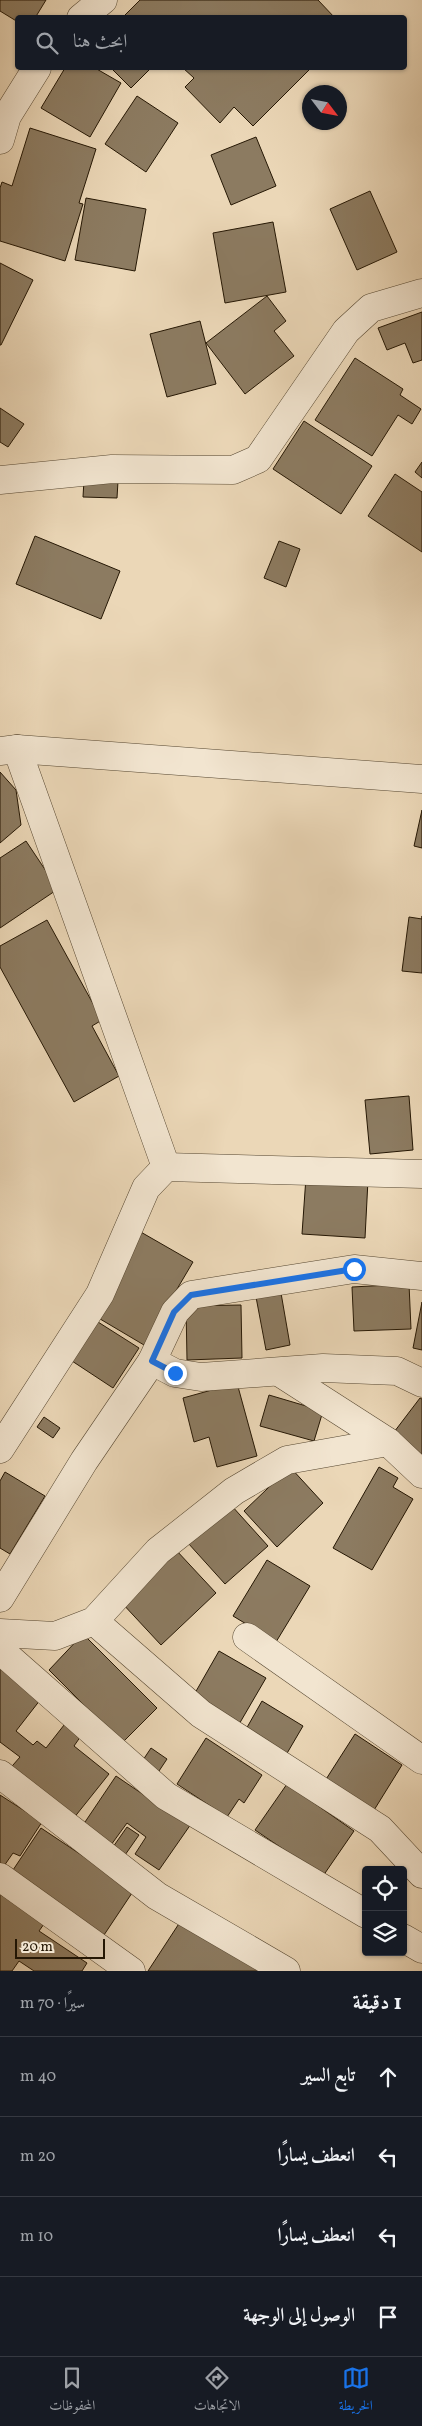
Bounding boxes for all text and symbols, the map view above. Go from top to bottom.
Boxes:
search box [15,15,407,70]
icon: search [33,29,61,57]
text: ابحث هنا [73,29,127,55]
north arrow [302,85,347,130]
route start [343,1258,366,1281]
route end [164,1362,187,1385]
map controls [362,1866,407,1956]
button: locate [362,1866,407,1911]
button: layers [362,1911,407,1956]
scale bar [15,1936,105,1959]
text: 20 m [22,1938,53,1957]
text: 1 دقيقة [353,1989,402,2018]
text: سيرًا · 70 m [20,1993,85,2015]
text: تابع السير [302,2063,355,2089]
icon: ahead [374,2063,402,2091]
text: 40 m [20,2066,56,2088]
text: انعطف يسارًا [277,2143,355,2169]
icon: left [374,2143,402,2171]
text: 20 m [20,2146,55,2168]
text: انعطف يسارًا [277,2223,355,2249]
icon: left [374,2223,402,2251]
text: 10 m [20,2226,53,2248]
text: الوصول إلى الوجهة [243,2303,355,2329]
icon: arrive [374,2303,402,2331]
tab: المحفوظات [49,2364,95,2419]
tab: الاتجاهات [194,2364,240,2419]
tab: الخريطة [339,2364,373,2419]

